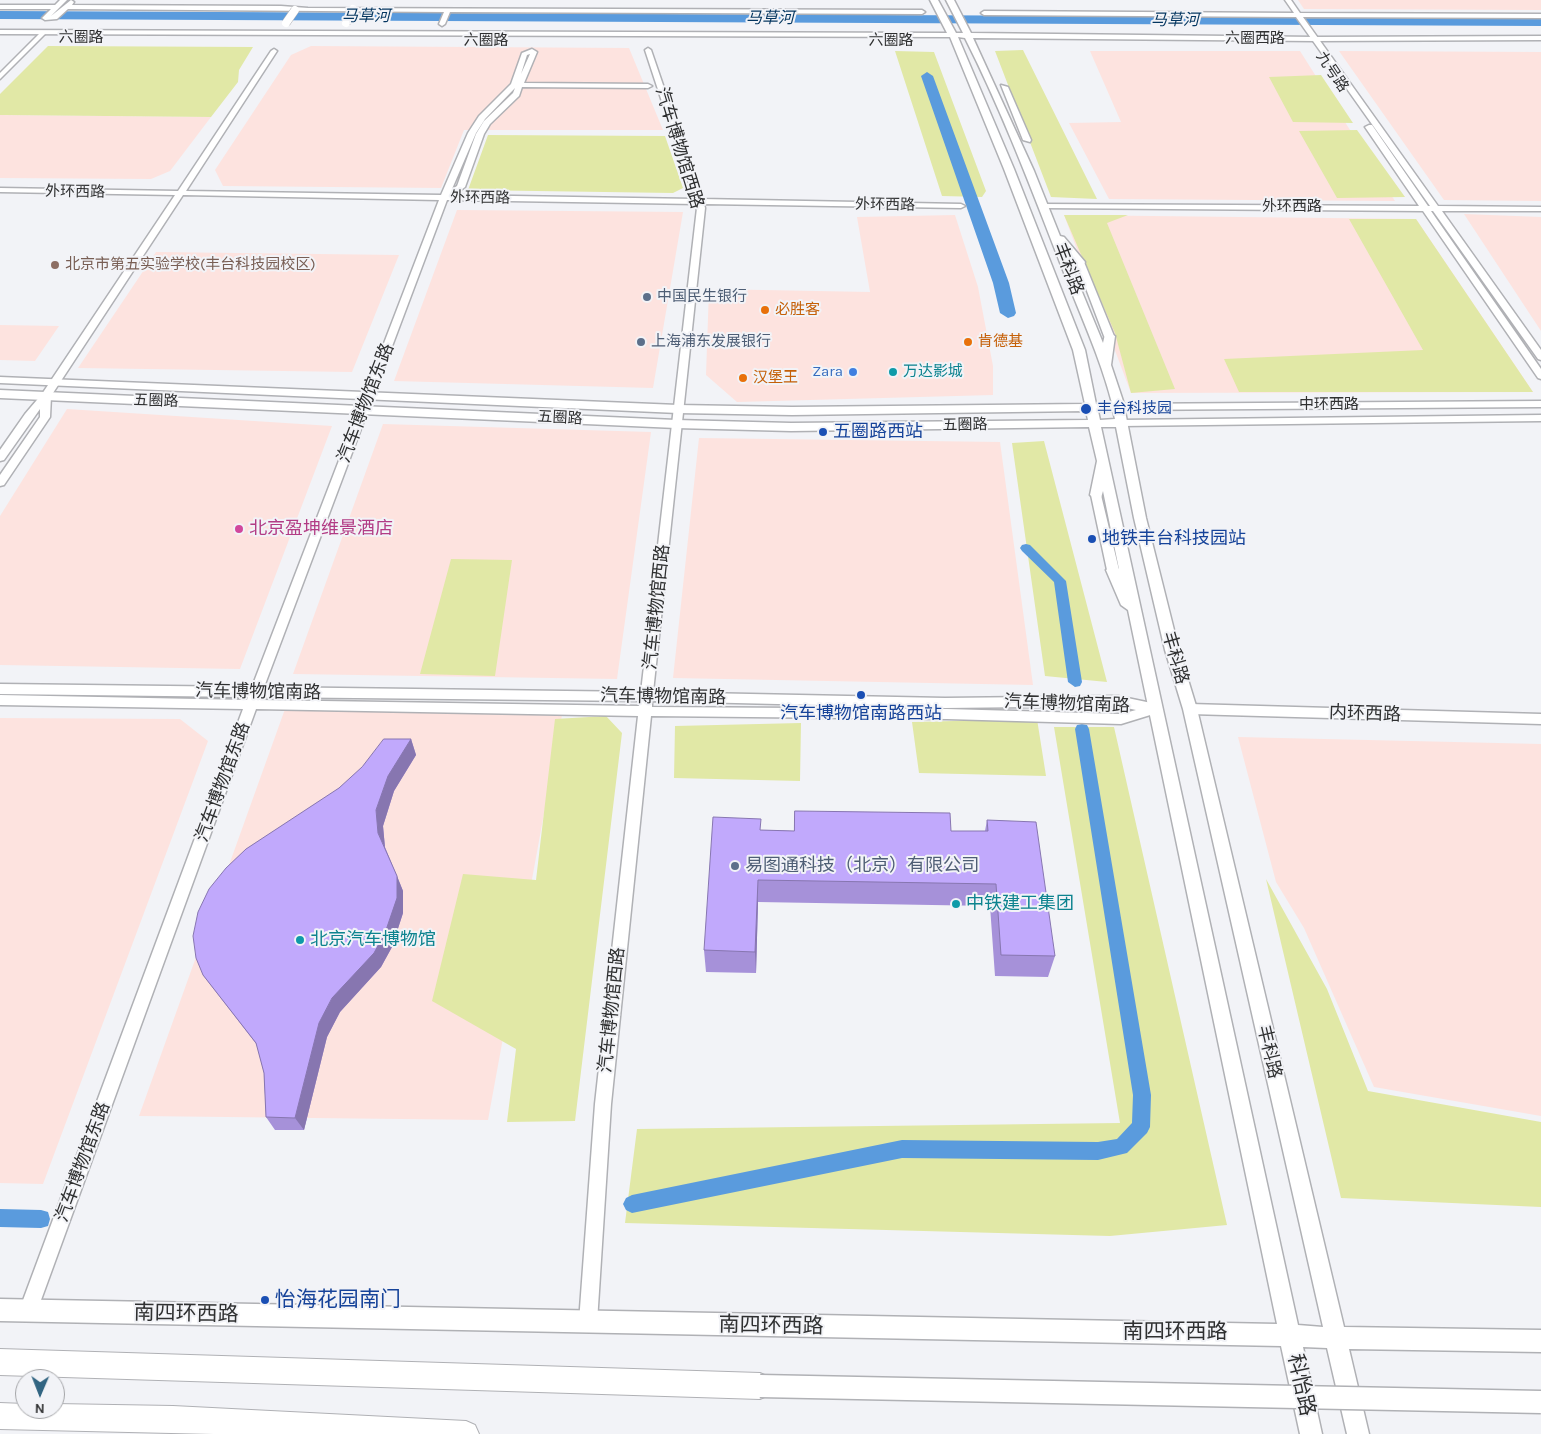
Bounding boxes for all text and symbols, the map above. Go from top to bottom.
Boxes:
water label: 马草河 [342,6,390,26]
water label: 马草河 [746,8,794,28]
water label: 马草河 [1151,10,1199,30]
street label: 六圈路 [59,29,103,47]
street label: 六圈西路 [1225,30,1285,48]
street label: 六圈路 [464,32,508,50]
street label: 六圈路 [869,32,913,50]
street label: 九号路 [1312,48,1352,96]
street label: 汽车博物馆西路 [650,85,708,211]
street label: 外环西路 [45,182,105,202]
street label: 外环西路 [450,188,510,208]
street label: 外环西路 [855,195,915,215]
street label: 外环西路 [1262,198,1322,216]
street label: 丰科路 [1048,240,1088,298]
place label: 北京市第五实验学校(丰台科技园校区) [65,256,316,274]
marker: 北京市第五实验学校(丰台科技园校区) [49,259,61,271]
place label: 中国民生银行 [657,288,747,306]
marker: 中国民生银行 [641,291,653,303]
place label: 必胜客 [775,301,820,319]
marker: 必胜客 [759,304,771,316]
place label: 上海浦东发展银行 [651,333,771,351]
place label: 肯德基 [978,333,1023,351]
marker: 上海浦东发展银行 [635,336,647,348]
marker: 肯德基 [962,336,974,348]
street label: 汽车博物馆东路 [333,340,399,466]
place label: Zara [812,363,843,381]
place label: 万达影城 [903,363,963,381]
marker: Zara [847,366,859,378]
marker: 万达影城 [887,366,899,378]
place label: 汉堡王 [753,369,798,387]
marker: 汉堡王 [737,372,749,384]
street label: 五圈路 [133,391,179,411]
street label: 中环西路 [1299,396,1359,414]
place label: 丰台科技园 [1097,400,1172,418]
marker: 丰台科技园 [1079,402,1093,416]
street label: 五圈路 [537,408,583,428]
street label: 五圈路 [942,416,988,434]
place label: 五圈路西站 [833,421,923,443]
marker: 五圈路西站 [817,426,829,438]
place label: 北京盈坤维景酒店 [249,518,393,540]
marker: 北京盈坤维景酒店 [233,523,245,535]
place label: 地铁丰台科技园站 [1102,528,1246,550]
marker: 地铁丰台科技园站 [1086,533,1098,545]
street label: 汽车博物馆西路 [640,543,674,671]
street label: 丰科路 [1157,629,1193,687]
street label: 汽车博物馆南路 [195,680,321,704]
street label: 汽车博物馆南路 [600,685,726,709]
marker: 汽车博物馆南路西站 [855,689,867,701]
street label: 汽车博物馆南路 [1004,691,1130,717]
street label: 内环西路 [1329,702,1401,726]
place label: 汽车博物馆南路西站 [780,703,942,725]
street label: 汽车博物馆东路 [191,719,255,845]
place label: 易图通科技（北京）有限公司 [745,855,979,877]
marker: 易图通科技（北京）有限公司 [729,860,741,872]
place label: 中铁建工集团 [966,893,1074,915]
marker: 中铁建工集团 [950,898,962,910]
place label: 北京汽车博物馆 [310,929,436,951]
marker: 北京汽车博物馆 [294,934,306,946]
street label: 汽车博物馆西路 [595,946,629,1074]
street label: 丰科路 [1252,1023,1286,1081]
street label: 汽车博物馆东路 [51,1099,115,1225]
place label: 怡海花园南门 [275,1287,401,1313]
marker: 怡海花园南门 [259,1294,271,1306]
street label: 南四环西路 [133,1300,239,1328]
street label: 南四环西路 [718,1312,824,1340]
street label: 南四环西路 [1123,1319,1227,1345]
street label: 科怡路 [1282,1352,1320,1418]
north arrow [15,1369,65,1419]
text: N [35,1400,45,1417]

